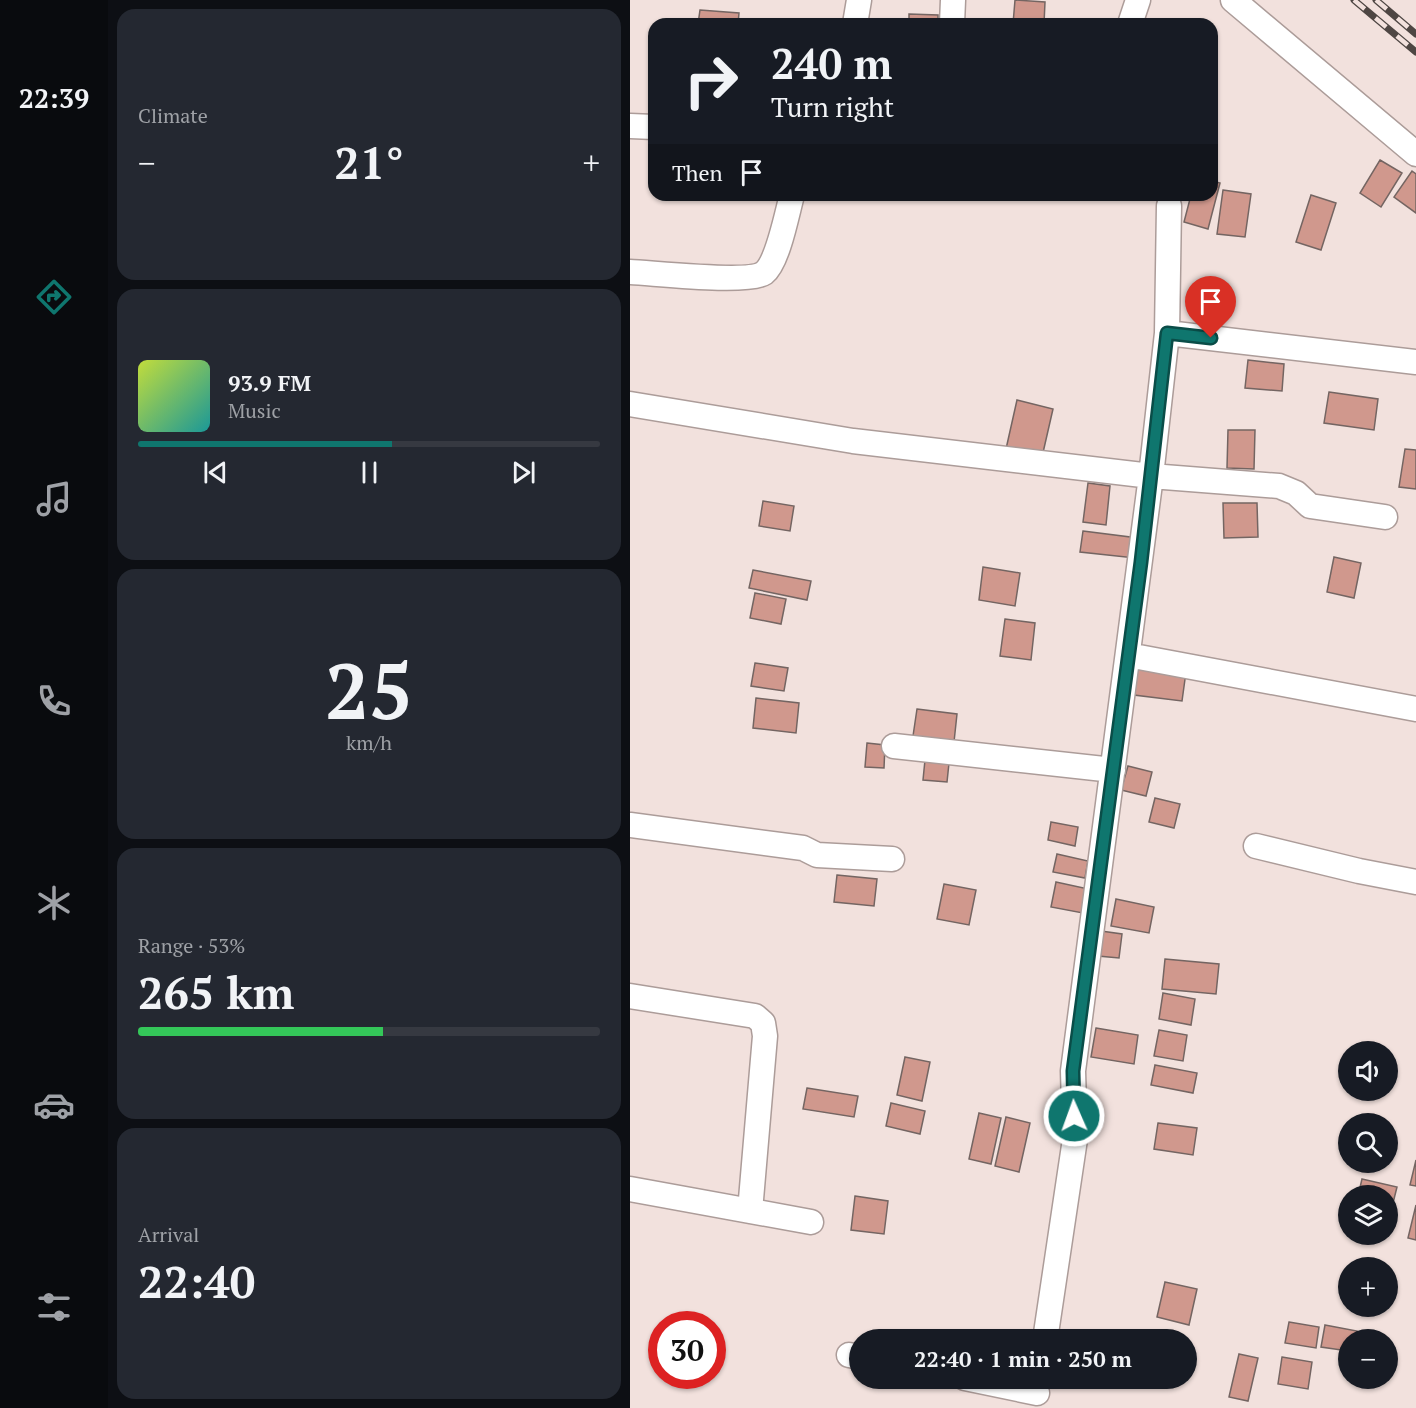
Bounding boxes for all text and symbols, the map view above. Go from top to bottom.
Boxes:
text: 240 m [771,35,892,91]
icon: right [672,42,750,120]
text: 22:39 [19,80,89,116]
text: Turn right [771,89,894,125]
text: Climate [138,102,208,129]
text: 21° [334,132,404,192]
text: − [138,141,156,184]
text: + [582,141,600,184]
icon: arrive [735,156,768,189]
text: Then [672,158,723,187]
icon: directions [33,276,75,318]
pin [1185,276,1236,338]
icon: arrive [1194,285,1227,318]
text: 93.9 FM [228,368,311,397]
text: Music [228,397,281,424]
icon: previous [199,456,232,489]
icon: pause [353,456,386,489]
icon: next [507,456,540,489]
icon: music [33,478,75,520]
text: 25 [325,638,413,741]
icon: phone [33,680,75,722]
text: km/h [346,729,392,756]
icon: climate [33,882,75,924]
text: Range · 53% [138,932,245,959]
text: 265 km [138,962,294,1022]
map controls [1338,1041,1398,1389]
button: sound [1338,1041,1398,1101]
icon: car [33,1084,75,1126]
position arrow [1042,1084,1106,1148]
button: search [1338,1113,1398,1173]
button: layers [1338,1185,1398,1245]
text: Arrival [138,1221,199,1248]
text: 22:40 [138,1251,255,1311]
button: + [1338,1257,1398,1317]
icon: filters [33,1286,75,1328]
speed limit sign: 30 [648,1311,726,1389]
button: − [1338,1329,1398,1389]
text: 22:40 · 1 min · 250 m [914,1344,1132,1373]

